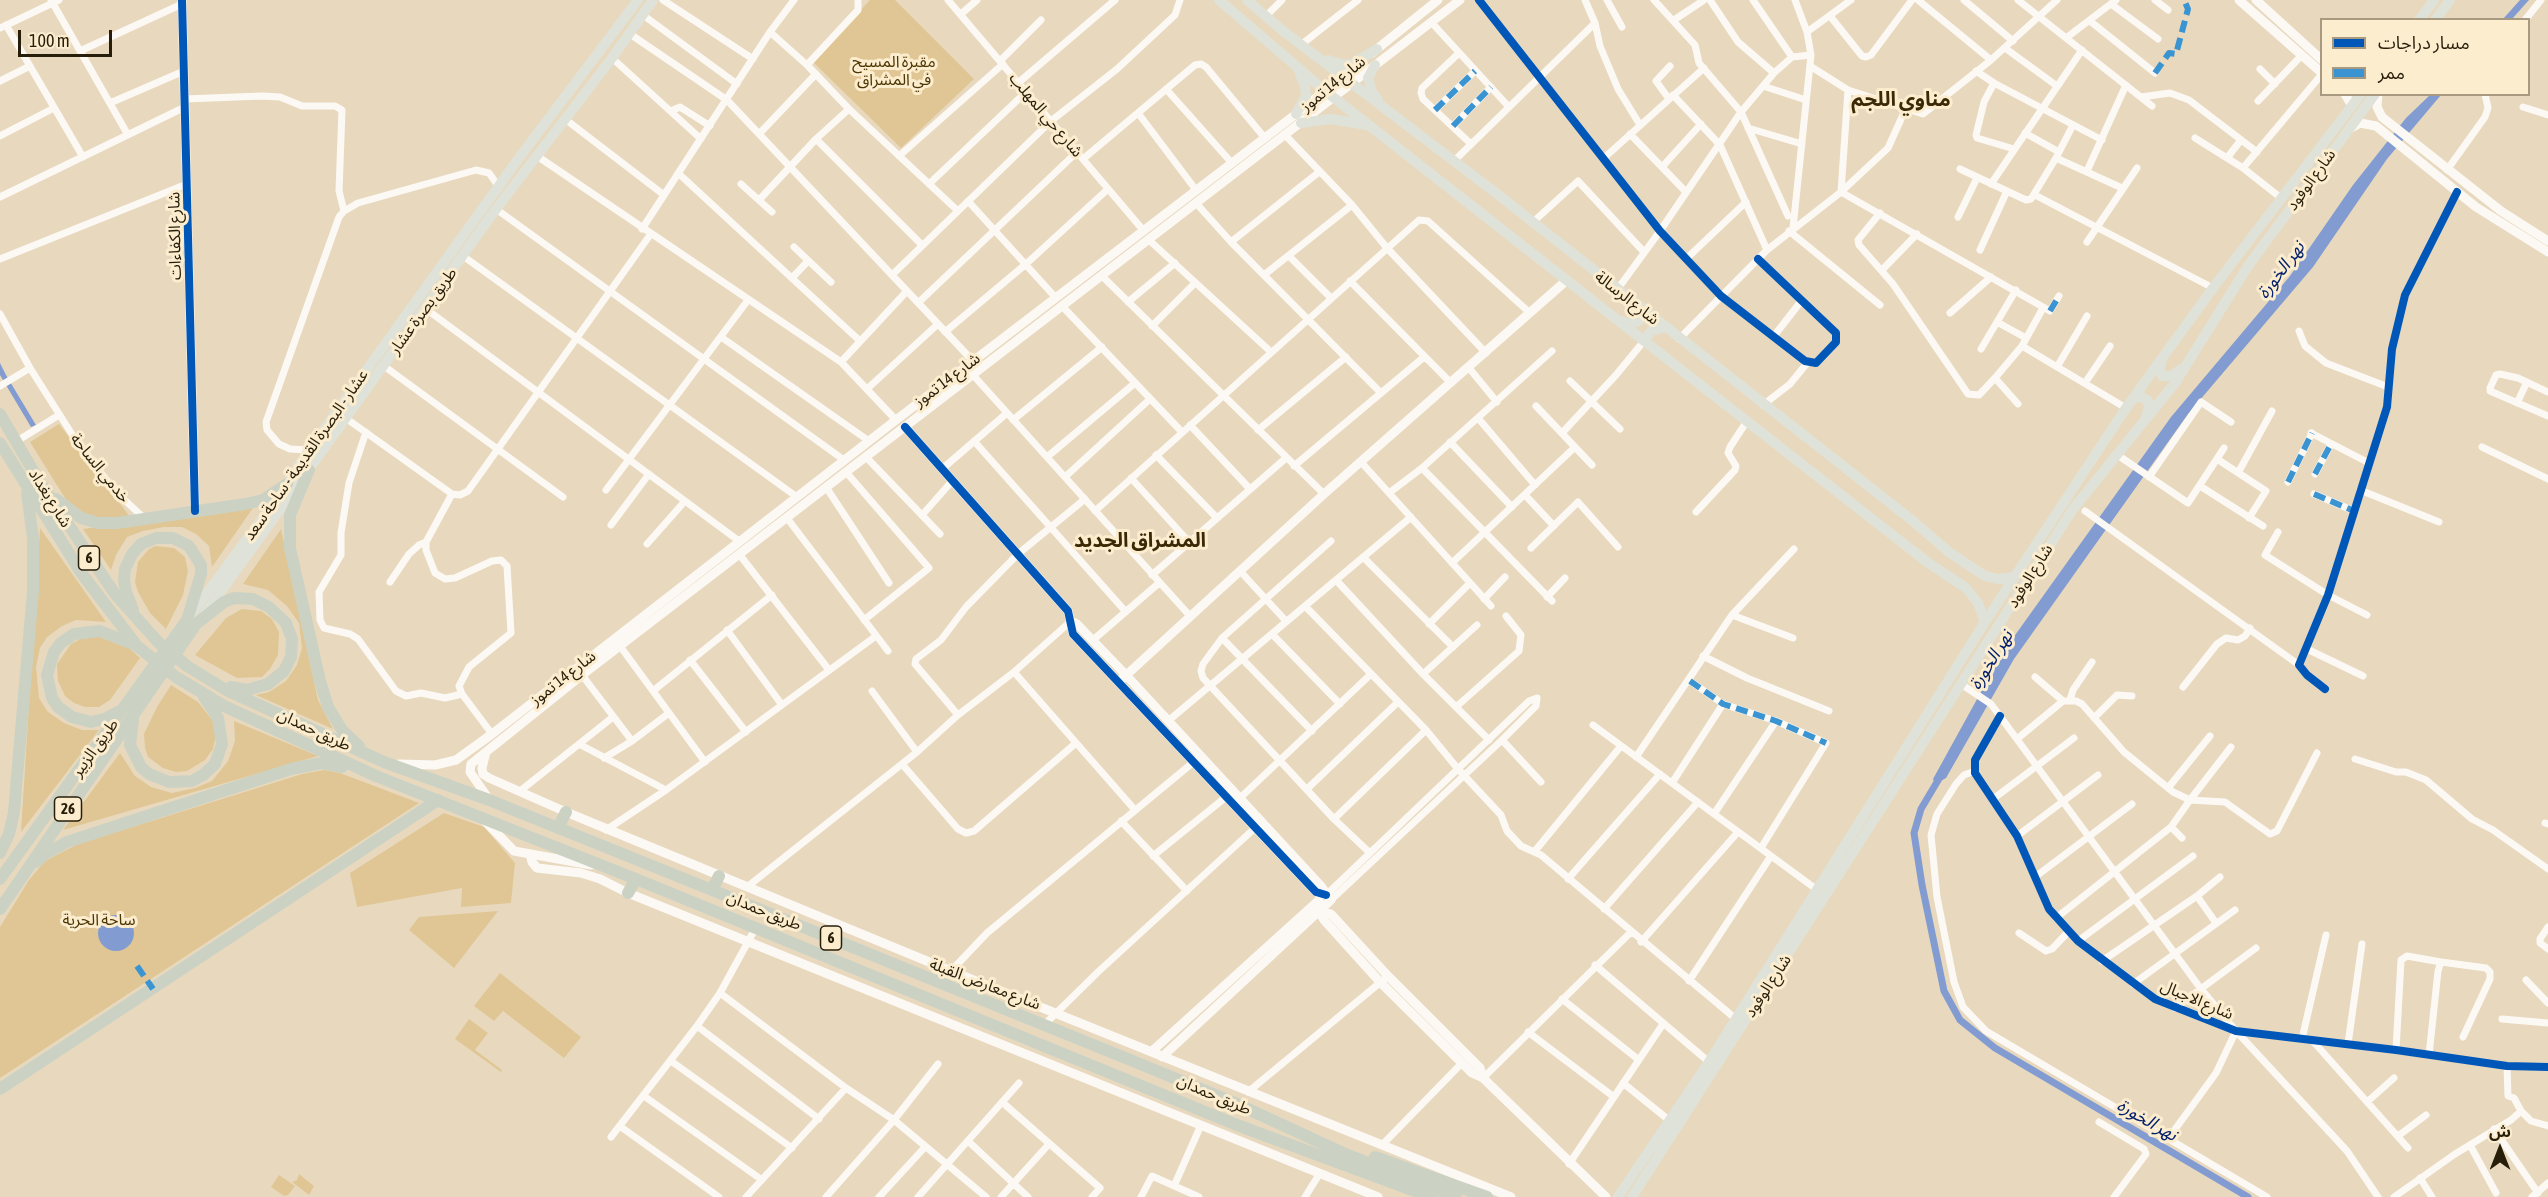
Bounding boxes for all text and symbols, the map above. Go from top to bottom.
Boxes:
scale bar [21,18,116,56]
legend [2320,18,2530,96]
text: 100 m [29,30,70,51]
text: مسار دراجات [2378,32,2470,53]
park label: مقبرة المسيح في المشراق [852,52,936,90]
street label: شارع 14 تموز [1297,52,1369,116]
text: ممر [2378,62,2405,83]
street label: شارع حي المهلب [1005,69,1087,161]
district label: مناوي اللجم [1851,88,1951,112]
street label: شارع الوفود [2282,146,2340,214]
street label: شارع الكفاءات [165,192,185,280]
water label: نهر الخورة [2253,237,2309,303]
street label: طريق بصرة عشار [385,264,461,358]
street label: شارع الرسالة [1591,267,1663,329]
street label: شارع 14 تموز [910,349,984,411]
street label: عشار - البصرة القديمة - ساحة سعد [240,366,372,544]
street label: خدمي الساحة [66,429,134,507]
street label: شارع بغداد [24,465,76,531]
district label: المشراق الجديد [1074,529,1206,553]
street label: شارع الوفود [2003,541,2057,611]
road number: 6 [78,546,100,570]
water label: نهر الخورة [1964,626,2018,694]
street label: شارع 14 تموز [526,646,600,710]
street label: طريق حمدان [274,705,354,755]
street label: طريق الزبير [68,715,122,781]
road number: 26 [54,797,82,821]
street label: طريق حمدان [724,887,804,935]
park label: ساحة الحرية [62,910,136,930]
road number: 6 [820,926,842,950]
street label: شارع الوفود [1741,951,1795,1021]
street label: شارع معارض القبلة [927,954,1043,1014]
street label: شارع الاجبال [2158,976,2236,1024]
street label: طريق حمدان [1174,1071,1254,1119]
water label: نهر الخورة [2113,1094,2181,1146]
north arrow [2470,1119,2530,1179]
text: ش [2489,1122,2511,1140]

